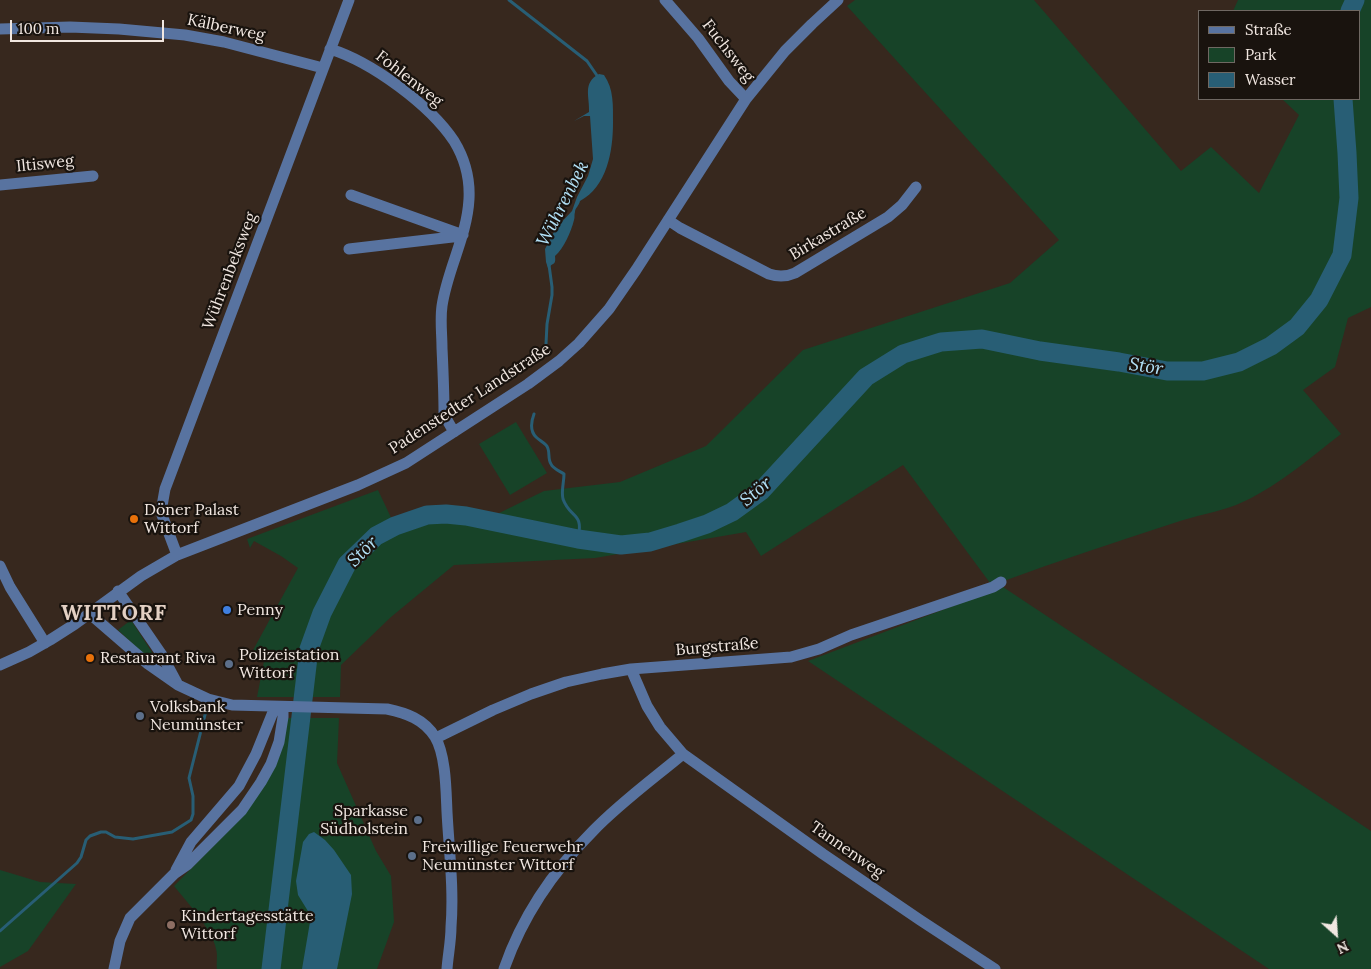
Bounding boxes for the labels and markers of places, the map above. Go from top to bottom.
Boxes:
place label: Döner Palast Wittorf [144,500,239,538]
marker: Döner Palast Wittorf [128,513,140,525]
place label: Penny [237,600,283,620]
marker: Penny [221,604,233,616]
place label: Polizeistation Wittorf [239,645,339,683]
place label: Restaurant Riva [100,648,216,668]
marker: Restaurant Riva [84,652,96,664]
marker: Polizeistation Wittorf [223,658,235,670]
place label: Volksbank Neumünster [150,697,243,735]
marker: Volksbank Neumünster [134,710,146,722]
place label: Sparkasse Südholstein [320,801,408,839]
marker: Sparkasse Südholstein [412,814,424,826]
place label: Freiwillige Feuerwehr Neumünster Wittorf [422,837,583,875]
marker: Freiwillige Feuerwehr Neumünster Wittorf [406,850,418,862]
place label: Kindertagesstätte Wittorf [181,906,314,944]
marker: Kindertagesstätte Wittorf [165,919,177,931]

